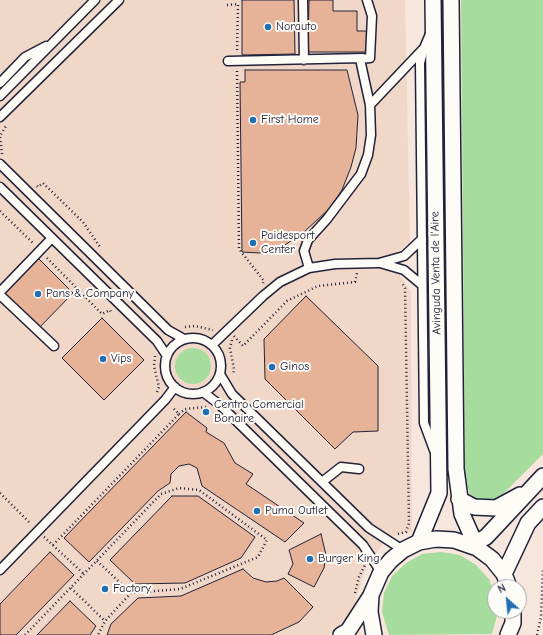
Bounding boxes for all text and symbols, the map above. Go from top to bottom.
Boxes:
place label: Norauto [276,20,317,34]
marker: Norauto [263,22,273,32]
place label: First Home [261,113,319,127]
marker: First Home [248,115,258,125]
street label: Avinguda Venta de l'Aire [428,211,444,335]
place label: Paidesport Center [261,229,314,257]
marker: Paidesport Center [248,238,258,248]
place label: Pans & Company [46,287,134,301]
marker: Pans & Company [33,289,43,299]
place label: Vips [111,352,131,366]
marker: Vips [98,354,108,364]
place label: Ginos [280,360,309,374]
marker: Ginos [267,362,277,372]
place label: Centro Comercial Bonaire [214,398,304,426]
marker: Centro Comercial Bonaire [201,407,211,417]
place label: Puma Outlet [265,504,327,518]
marker: Puma Outlet [252,506,262,516]
place label: Burger King [318,552,380,566]
marker: Burger King [305,554,315,564]
north arrow [487,579,527,619]
text: N [496,581,508,596]
place label: Factory [113,582,151,596]
marker: Factory [100,584,110,594]

